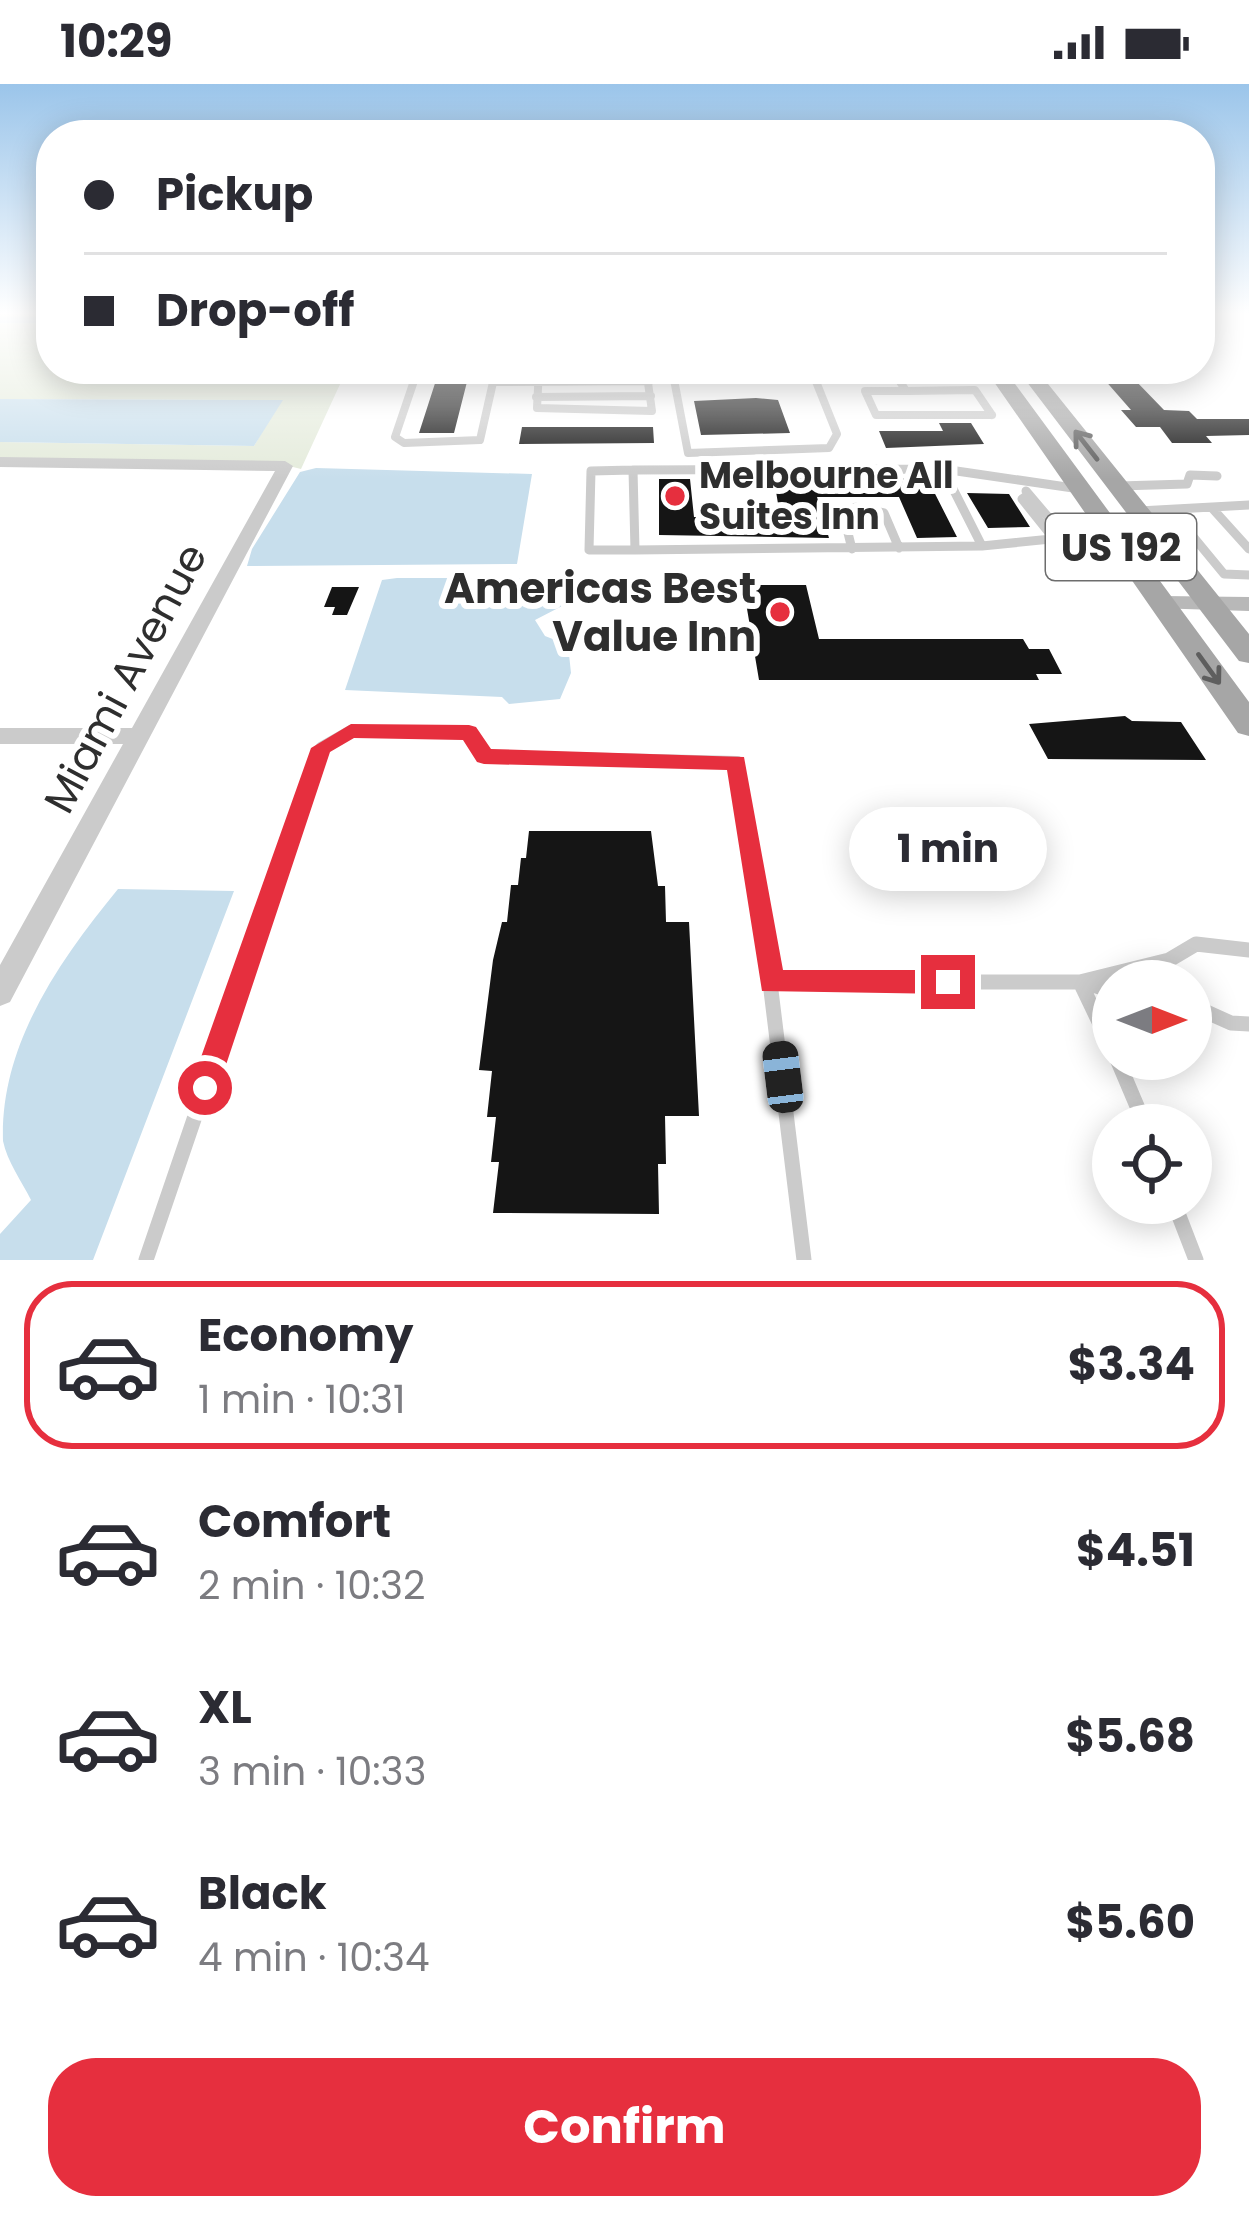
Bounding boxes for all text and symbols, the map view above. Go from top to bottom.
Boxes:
text: 10:29 [60,10,172,73]
text: Pickup [156,163,313,226]
text: Drop-off [156,279,354,342]
one-way arrow [1074,429,1099,462]
place label: Melbourne All Suites Inn [699,450,954,542]
marker: Melbourne All Suites Inn [662,483,688,509]
road number: US 192 [1046,514,1196,580]
street label: Miami Avenue [30,533,221,823]
place label: Americas Best Value Inn [444,559,756,666]
marker: Americas Best Value Inn [767,599,793,625]
one-way arrow [1196,652,1221,685]
callout: 1 min [849,808,1047,892]
text: 1 min [897,821,999,876]
route end [921,955,975,1009]
north arrow [1092,960,1212,1080]
map controls [1092,960,1212,1224]
car [761,1039,805,1115]
route start [178,1061,232,1115]
button: locate [1092,1104,1212,1224]
text: Economy [198,1304,413,1367]
icon: car [54,1311,162,1419]
text: $3.34 [1068,1333,1195,1396]
text: 1 min · 10:31 [198,1372,405,1427]
text: Comfort [198,1490,391,1553]
icon: car [54,1497,162,1605]
text: $4.51 [1076,1519,1195,1582]
text: 2 min · 10:32 [198,1558,425,1613]
text: XL [198,1676,252,1739]
icon: car [54,1683,162,1791]
text: $5.68 [1066,1705,1195,1768]
text: 3 min · 10:33 [198,1744,426,1799]
text: Black [198,1862,327,1925]
icon: car [54,1869,162,1977]
text: $5.60 [1065,1891,1195,1954]
text: 4 min · 10:34 [198,1930,430,1985]
button: Confirm [48,2058,1201,2196]

